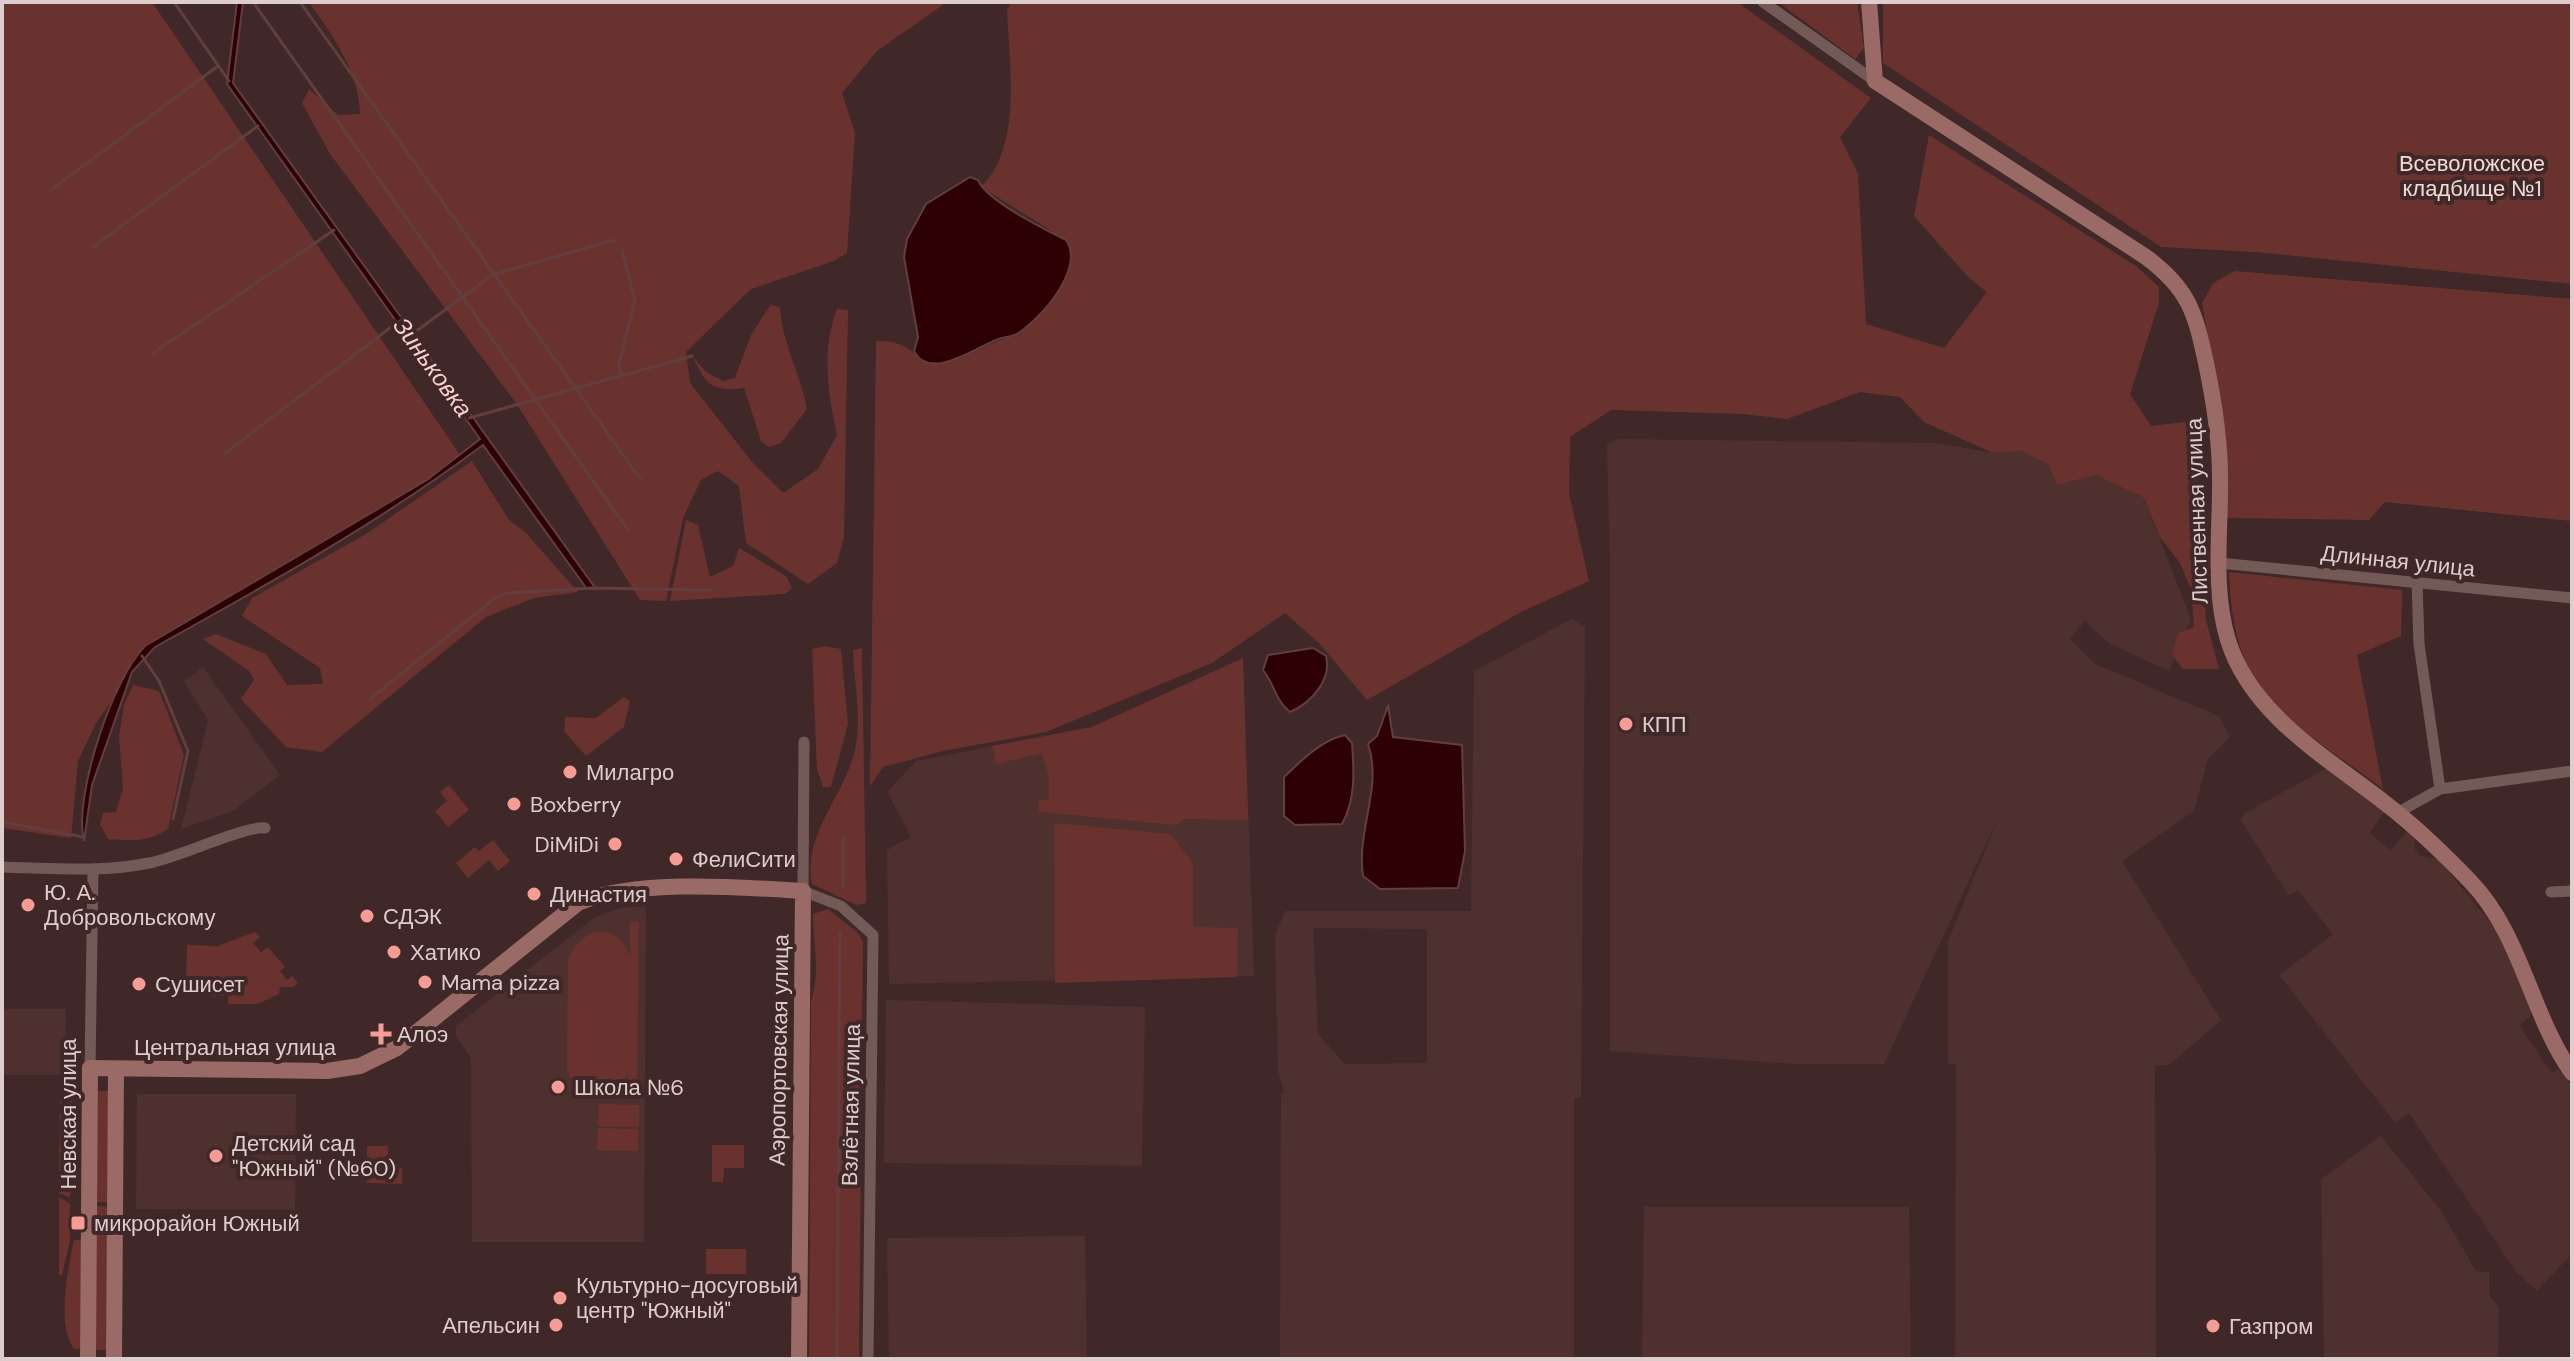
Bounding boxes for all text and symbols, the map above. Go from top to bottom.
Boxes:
park label: Всеволожское кладбище №1 [2399,149,2545,203]
water label: Зиньковка [386,311,480,423]
street label: Лиственная улица [2179,417,2215,605]
street label: Длинная улица [2320,538,2477,584]
place label: КПП [1642,710,1686,739]
marker: КПП [1617,715,1635,733]
place label: Милагро [586,758,674,787]
marker: Милагро [561,763,579,781]
place label: Boxberry [530,790,622,819]
marker: Boxberry [505,795,523,813]
place label: DiMiDi [534,830,599,859]
marker: DiMiDi [606,835,624,853]
place label: ФелиСити [692,845,796,874]
marker: ФелиСити [667,850,685,868]
place label: Ю. А. Добровольскому [44,878,215,932]
place label: Династия [550,880,647,909]
marker: Династия [525,885,543,903]
marker: Ю. А. Добровольскому [19,896,37,914]
place label: СДЭК [383,902,442,931]
marker: СДЭК [358,907,376,925]
street label: Аэропортовская улица [762,933,796,1166]
place label: Хатико [410,938,481,967]
marker: Хатико [385,943,403,961]
place label: Mama pizza [441,968,560,997]
place label: Сушисет [155,970,244,999]
marker: Mama pizza [416,973,434,991]
marker: Сушисет [130,975,148,993]
place label: Алоэ [397,1020,448,1049]
street label: Взлётная улица [835,1023,867,1186]
marker: Алоэ [372,1025,390,1043]
street label: Центральная улица [134,1033,337,1062]
street label: Невская улица [54,1038,83,1190]
place label: Школа №6 [574,1073,684,1102]
marker: Школа №6 [549,1078,567,1096]
place label: Детский сад "Южный" (№60) [232,1129,396,1183]
marker: Детский сад "Южный" (№60) [207,1147,225,1165]
place label: микрорайон Южный [94,1209,300,1238]
marker: микрорайон Южный [69,1214,87,1232]
place label: Культурно-досуговый центр "Южный" [576,1271,798,1325]
marker: Культурно-досуговый центр "Южный" [551,1289,569,1307]
place label: Апельсин [442,1311,540,1340]
place label: Газпром [2229,1312,2313,1341]
marker: Апельсин [547,1316,565,1334]
marker: Газпром [2204,1317,2222,1335]

